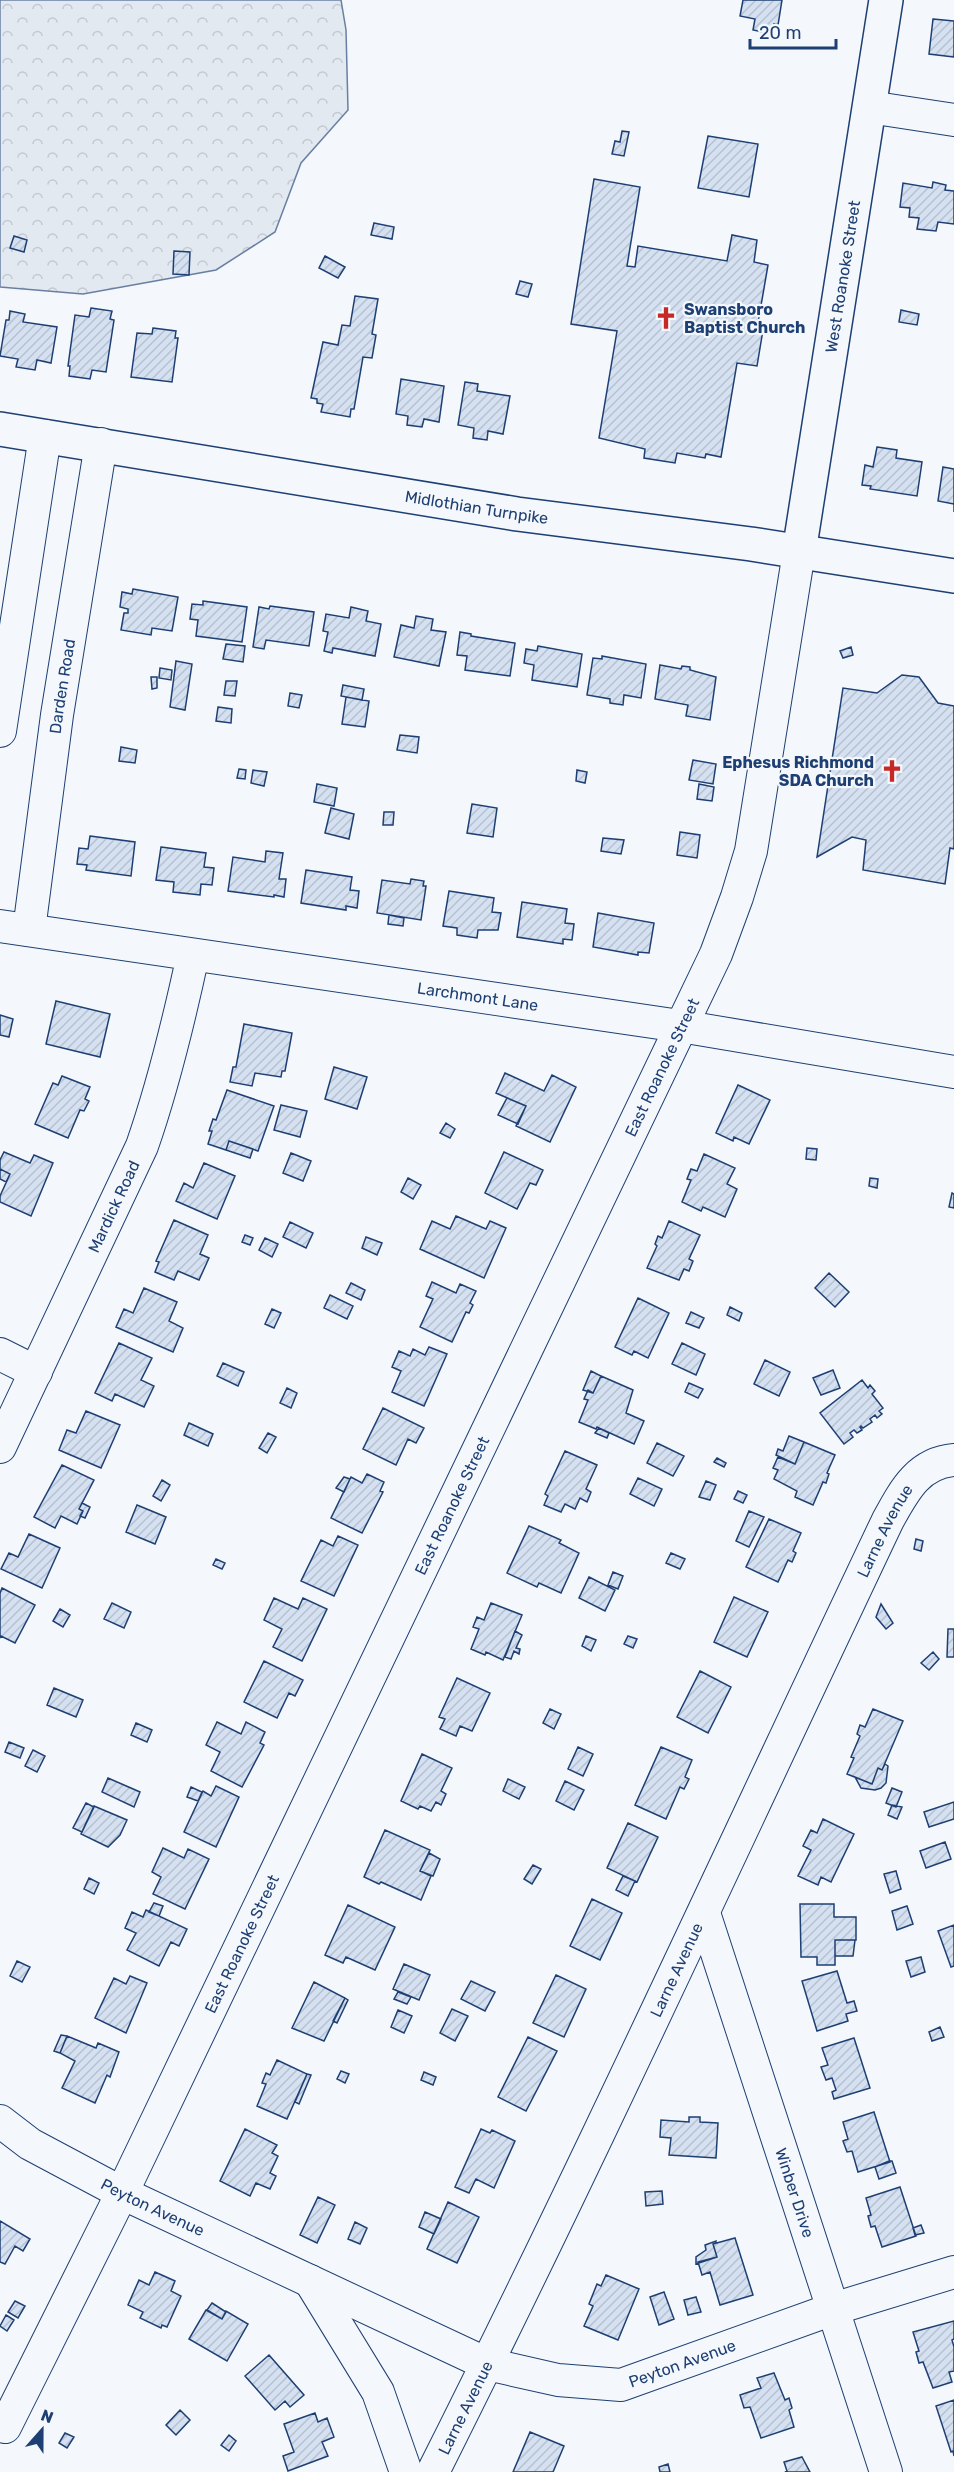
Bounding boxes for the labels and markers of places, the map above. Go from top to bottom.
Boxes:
place label: Swansboro Baptist Church [684,300,805,337]
church icon: Swansboro Baptist Church [653,305,679,331]
place label: Ephesus Richmond SDA Church [722,753,874,790]
church icon: Ephesus Richmond SDA Church [879,758,905,784]

